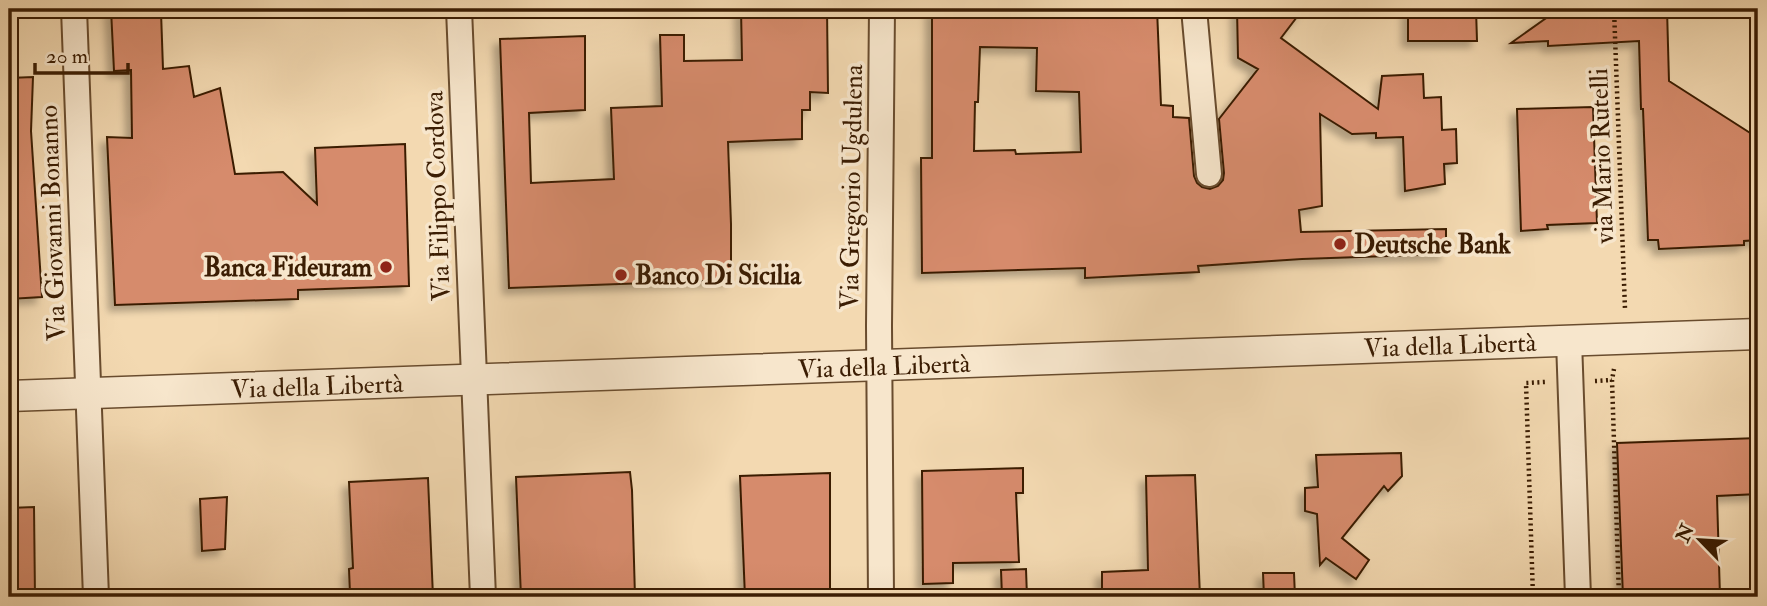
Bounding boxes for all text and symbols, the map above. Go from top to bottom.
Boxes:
scale bar [35,32,128,76]
text: 20 m [46,43,88,70]
street label: Via Gregorio Ugdulena [834,64,870,310]
street label: via Mario Rutelli [1583,68,1621,245]
street label: Via Filippo Cordova [418,90,459,302]
street label: Via Giovanni Bonanno [33,104,73,342]
place label: Deutsche Bank [1354,229,1511,261]
marker: Deutsche Bank [1332,236,1348,252]
place label: Banca Fideuram [204,252,373,284]
marker: Banca Fideuram [378,259,394,275]
place label: Banco Di Sicilia [635,260,802,292]
marker: Banco Di Sicilia [613,267,629,283]
street label: Via della Libertà [1363,327,1537,365]
street label: Via della Libertà [797,348,971,386]
street label: Via della Libertà [230,368,404,406]
north arrow [1666,504,1736,574]
text: N [1671,520,1700,547]

